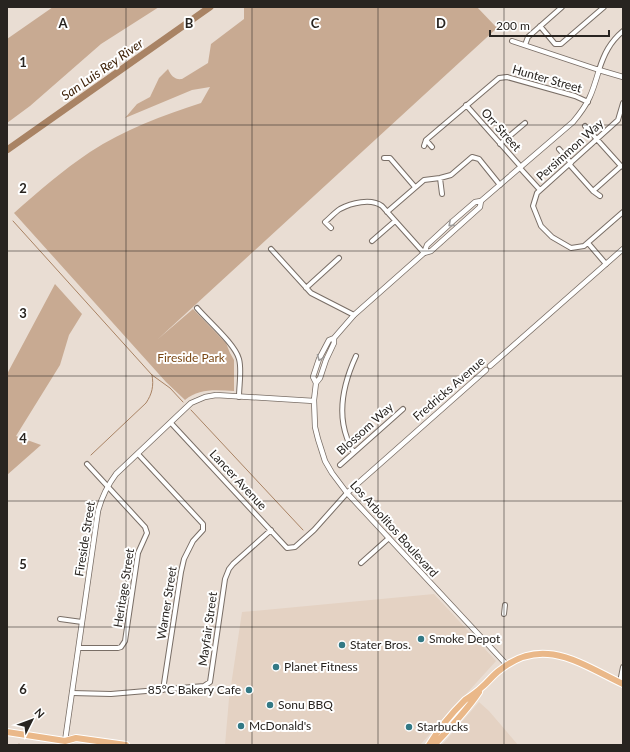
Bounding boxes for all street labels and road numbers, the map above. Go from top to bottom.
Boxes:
street label: Hunter Street [511,61,584,96]
street label: Orr Street [478,105,525,155]
street label: Persimmon Way [533,115,607,184]
street label: Fredricks Avenue [410,353,488,424]
street label: Blossom Way [333,399,397,458]
street label: Lancer Avenue [207,446,270,513]
street label: Los Arbolitos Boulevard [347,477,442,580]
street label: Fireside Street [71,500,98,578]
street label: Heritage Street [110,547,137,629]
street label: Warner Street [153,565,180,641]
street label: Mayfair Street [195,590,220,667]

